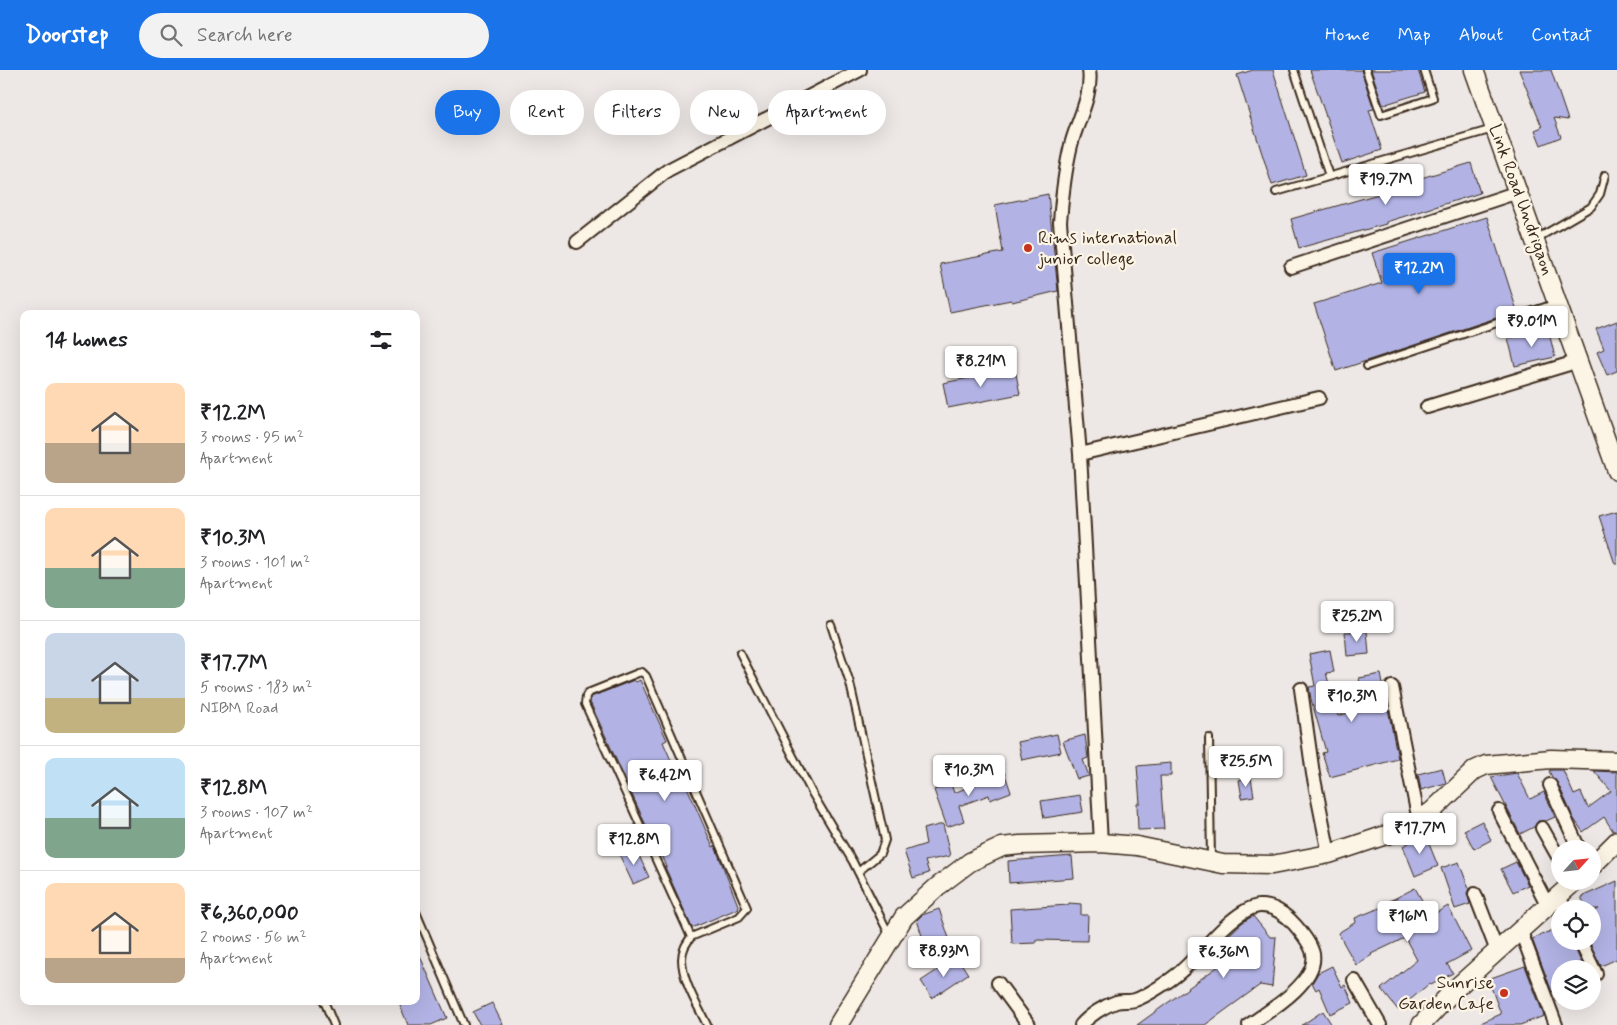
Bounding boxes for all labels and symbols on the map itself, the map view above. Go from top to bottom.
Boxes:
street label: Link Road Undrigaon [1482,121,1559,279]
pin: ₹19.7M [1345,164,1427,206]
place label: Rims international junior college [1037,226,1177,271]
marker: Rims international junior college [1022,242,1034,254]
pin: ₹12.2M [1378,252,1460,295]
pin: ₹9.01M [1491,306,1573,348]
pin: ₹8.21M [940,346,1022,388]
pin: ₹25.2M [1316,600,1398,643]
pin: ₹10.3M [1311,680,1393,723]
pin: ₹25.5M [1205,746,1287,788]
pin: ₹10.3M [928,754,1010,797]
pin: ₹6.42M [624,760,706,802]
pin: ₹17.7M [1379,812,1461,855]
pin: ₹12.8M [593,824,675,866]
north arrow [1551,840,1601,890]
pin: ₹16M [1378,900,1438,943]
pin: ₹8.93M [903,936,985,978]
pin: ₹6.36M [1183,936,1265,979]
place label: Sunrise Garden Cafe [1398,971,1494,1016]
marker: Sunrise Garden Cafe [1498,987,1510,999]

